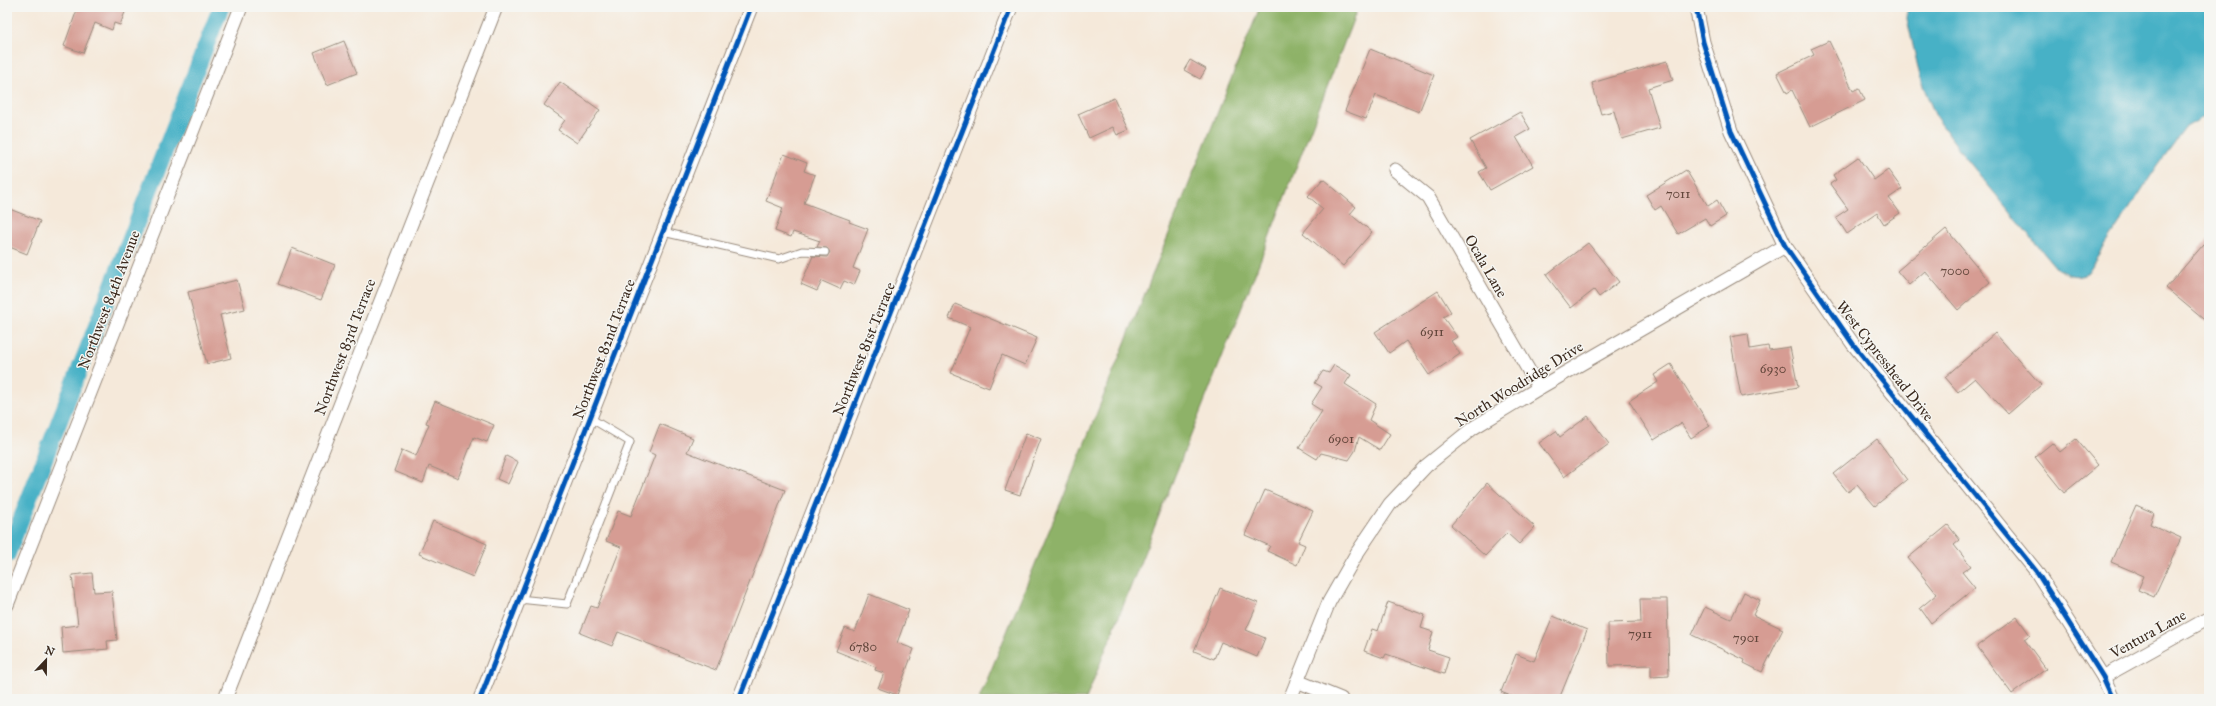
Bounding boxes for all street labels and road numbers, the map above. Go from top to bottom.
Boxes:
street label: Northwest 84th Avenue [74,228,144,372]
street label: Ocala Lane [1461,231,1511,301]
street label: Northwest 83rd Terrace [311,276,379,418]
street label: Northwest 82nd Terrace [569,276,639,422]
street label: Northwest 81st Terrace [829,280,899,418]
street label: West Cypresshead Drive [1832,297,1938,425]
street label: North Woodridge Drive [1452,337,1586,431]
street label: Ventura Lane [2106,606,2189,663]

